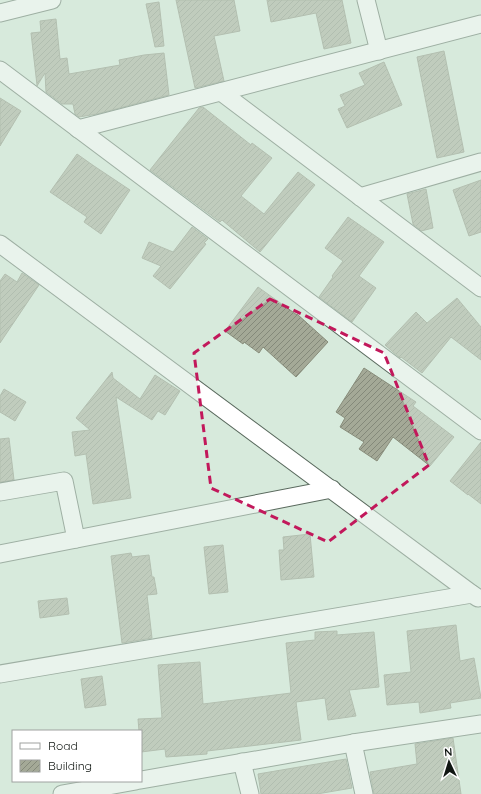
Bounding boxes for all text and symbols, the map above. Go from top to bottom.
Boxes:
legend [12,730,142,782]
text: Road [48,738,78,753]
north arrow [429,742,469,782]
text: N [444,745,453,759]
text: Building [48,758,92,773]

